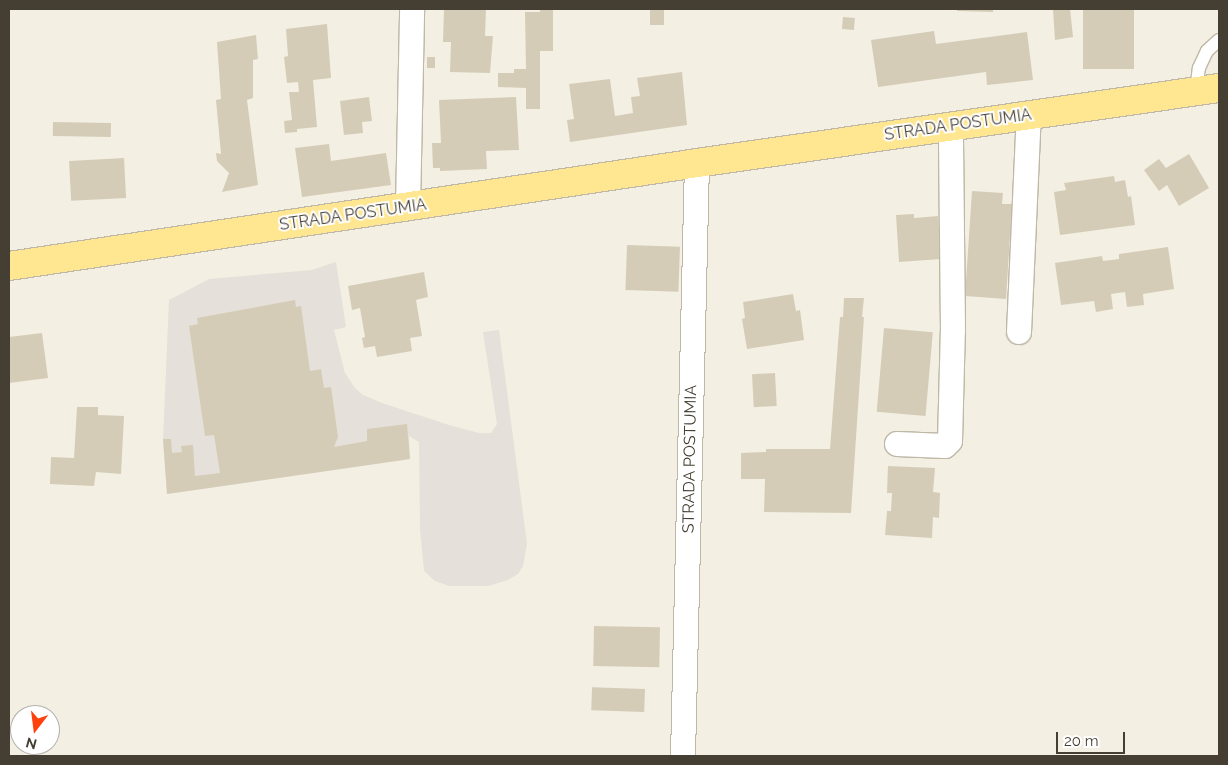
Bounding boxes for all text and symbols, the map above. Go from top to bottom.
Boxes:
street label: STRADA POSTUMIA [883,105,1033,145]
street label: STRADA POSTUMIA [278,195,428,235]
street label: STRADA POSTUMIA [679,384,701,534]
north arrow [10,705,60,755]
scale bar [1058,722,1127,754]
text: 20 m [1064,732,1099,750]
text: N [24,734,39,753]

